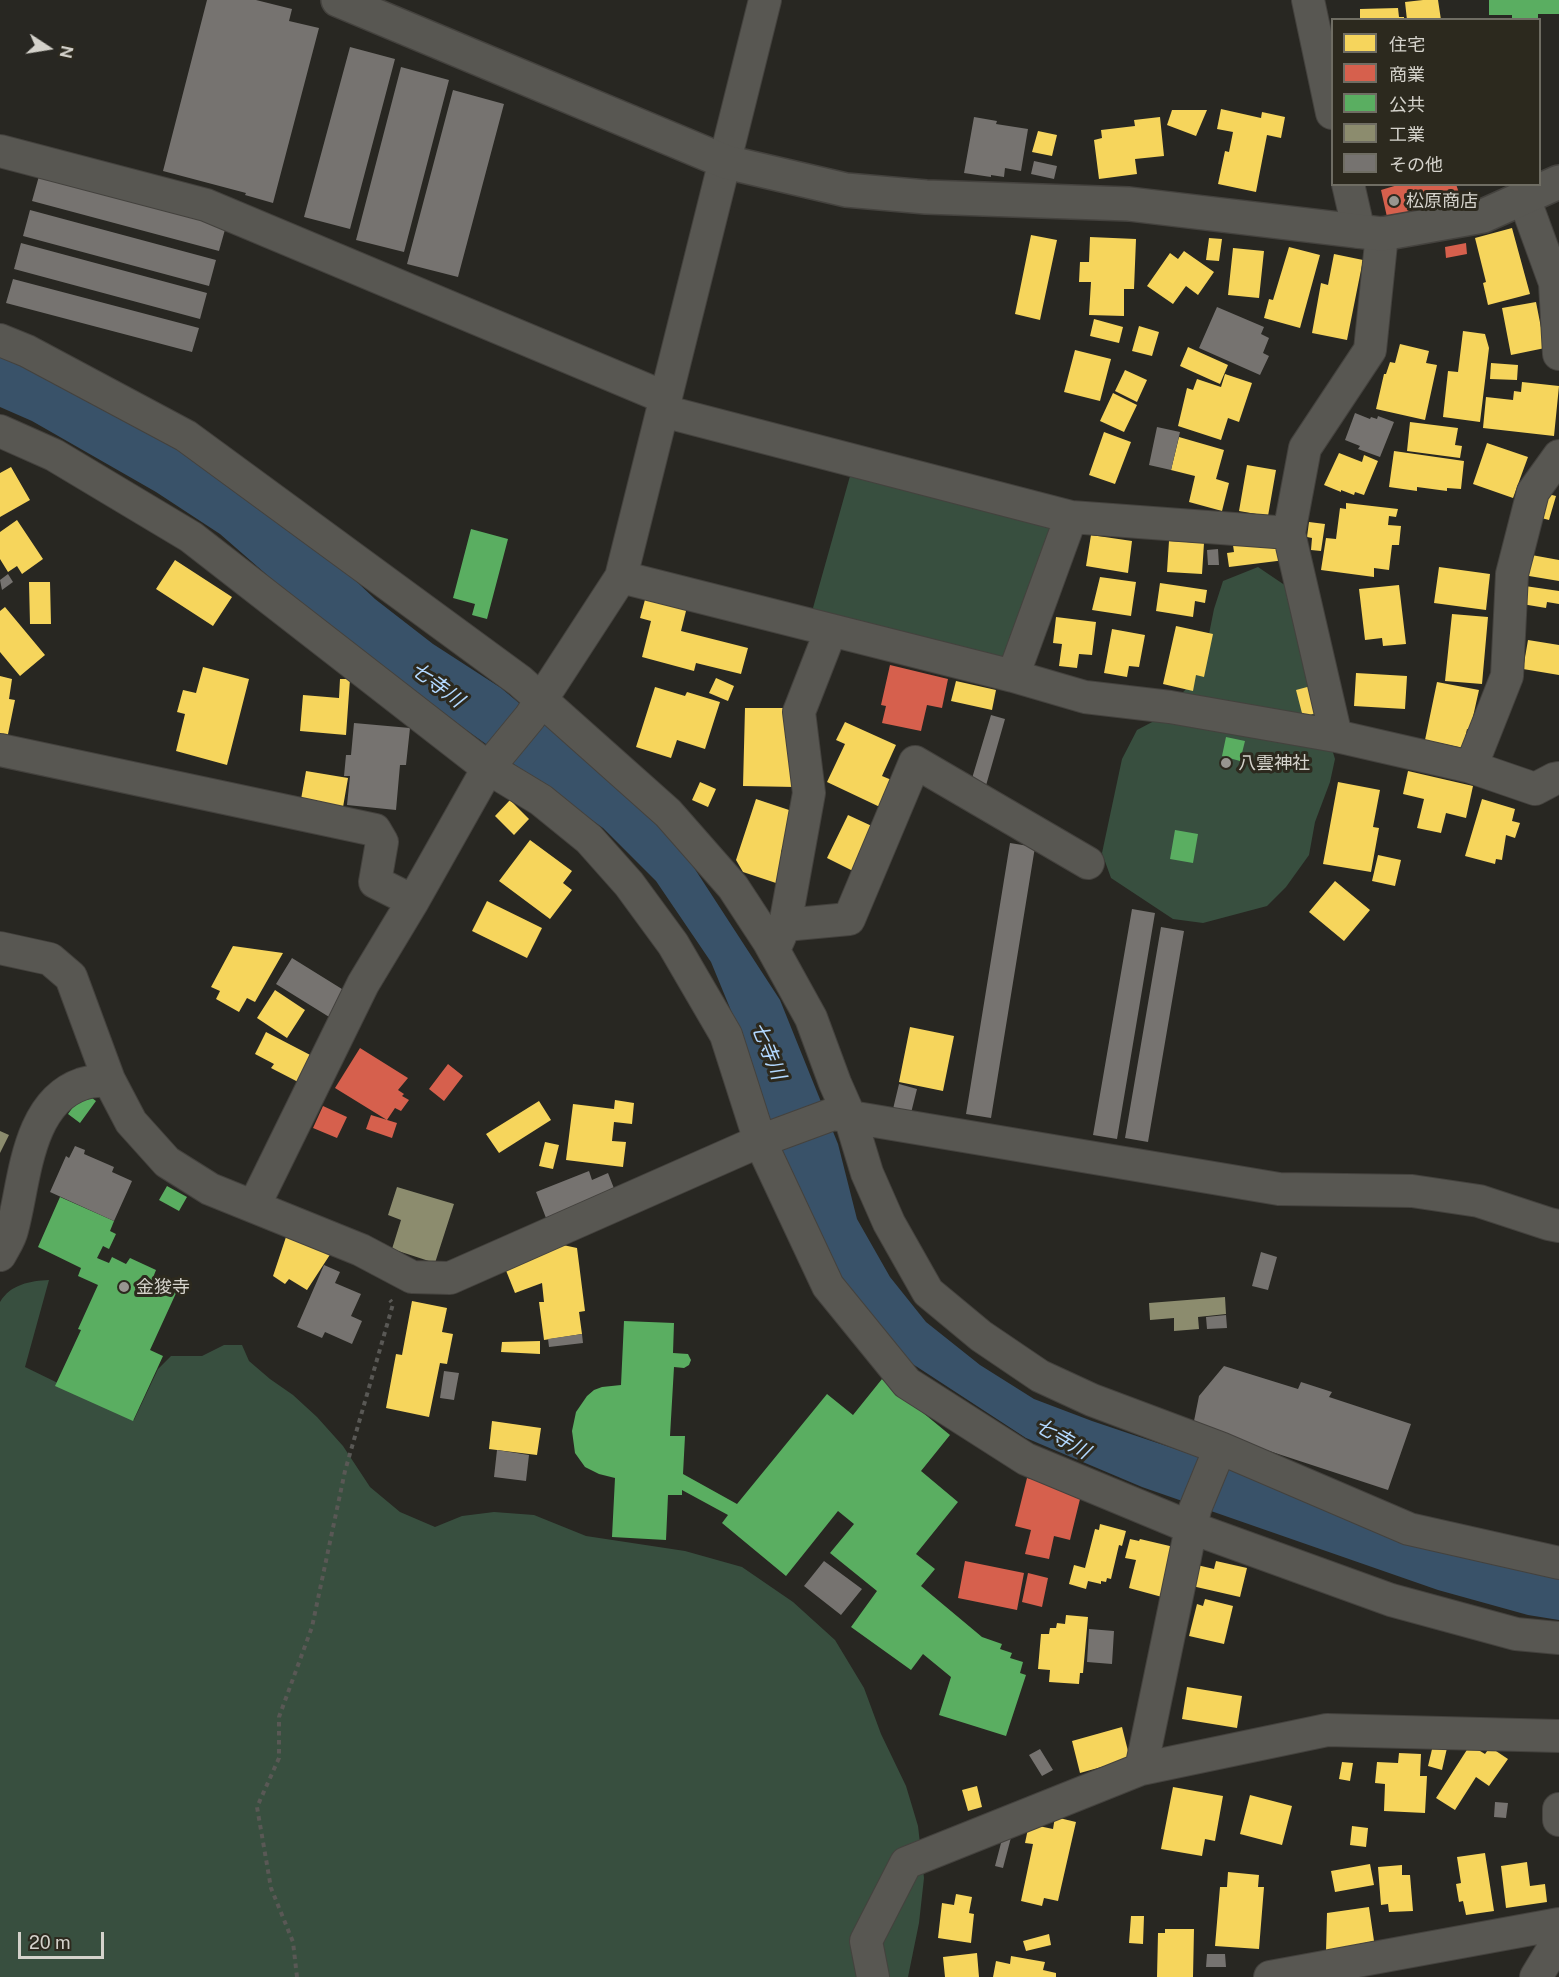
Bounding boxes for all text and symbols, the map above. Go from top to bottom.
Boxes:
north arrow [18,18,78,78]
legend [1331,18,1541,186]
text: 住宅 [1389,34,1425,55]
text: N [56,44,77,60]
text: 商業 [1389,64,1425,85]
text: 公共 [1389,94,1425,115]
text: 工業 [1389,124,1425,145]
text: その他 [1389,154,1443,175]
place label: 松原商店 [1406,190,1478,212]
marker: 松原商店 [1387,194,1401,208]
water label: 七寺川 [406,657,468,713]
place label: 八雲神社 [1238,752,1310,774]
marker: 八雲神社 [1219,756,1233,770]
water label: 七寺川 [746,1019,790,1083]
place label: 金狻寺 [136,1276,190,1298]
marker: 金狻寺 [117,1280,131,1294]
water label: 七寺川 [1030,1414,1094,1464]
scale bar [21,1920,106,1958]
text: 20 m [29,1932,71,1953]

